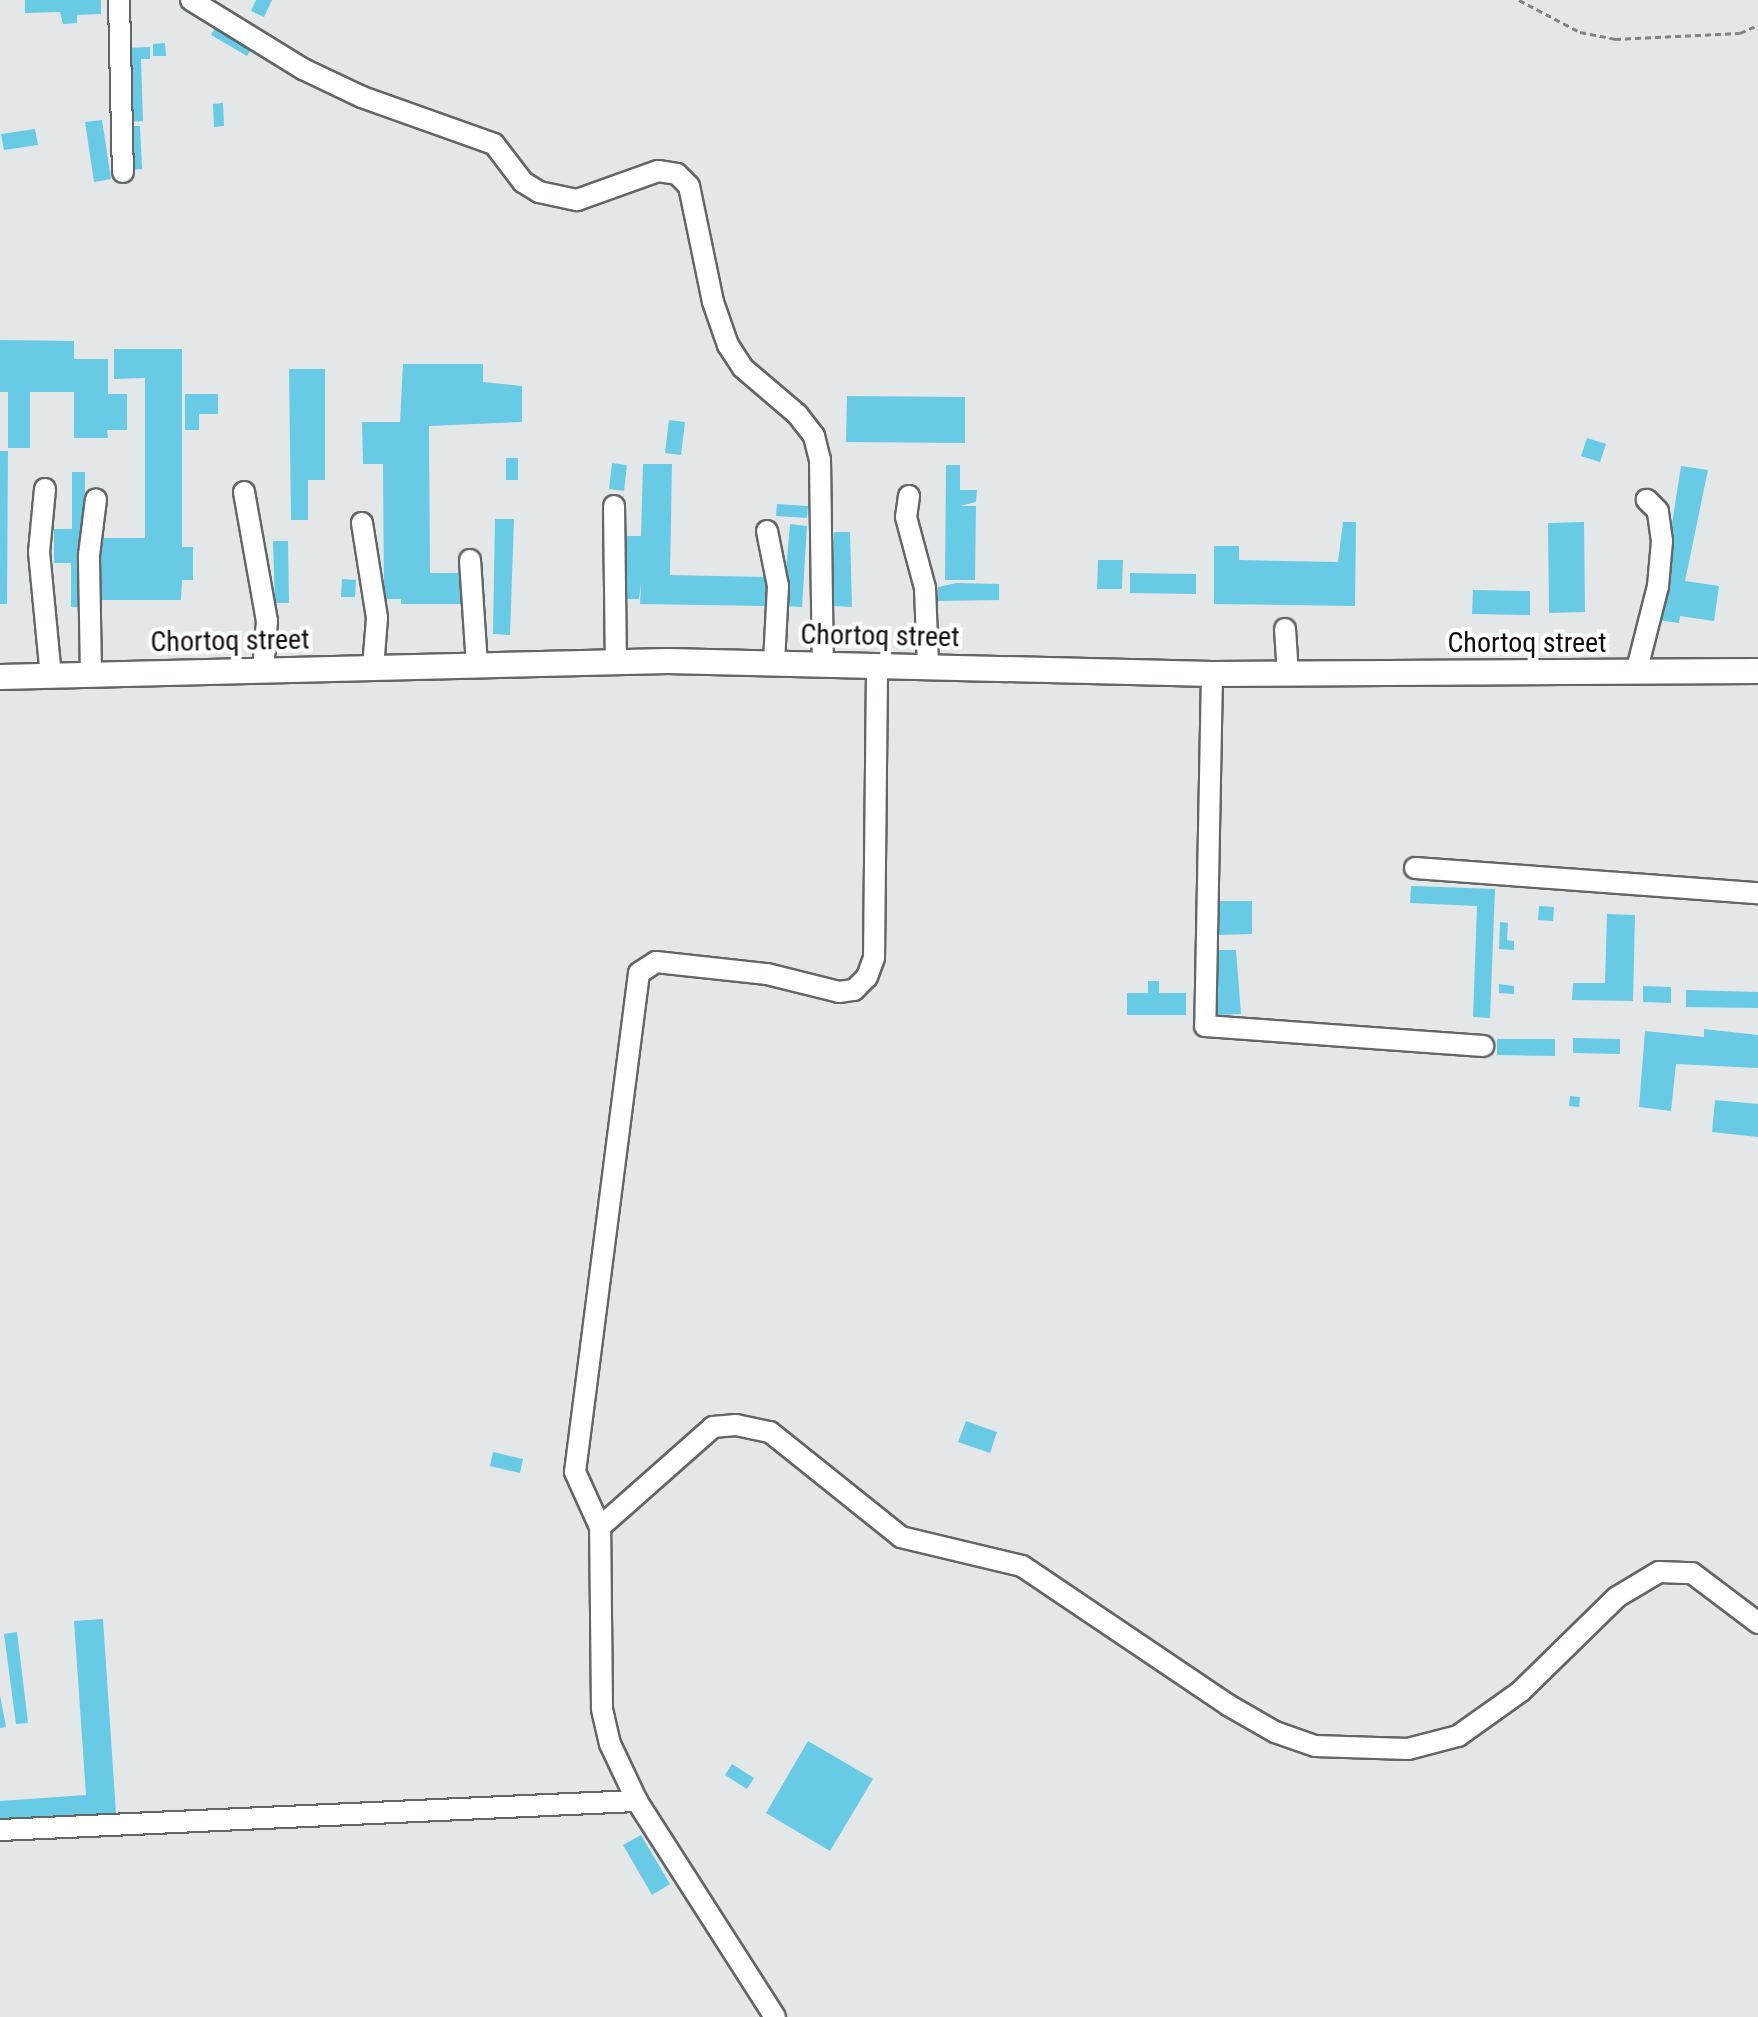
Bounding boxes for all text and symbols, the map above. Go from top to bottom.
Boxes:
street label: Chortoq street [800,618,960,654]
street label: Chortoq street [150,623,310,659]
street label: Chortoq street [1447,626,1607,660]

